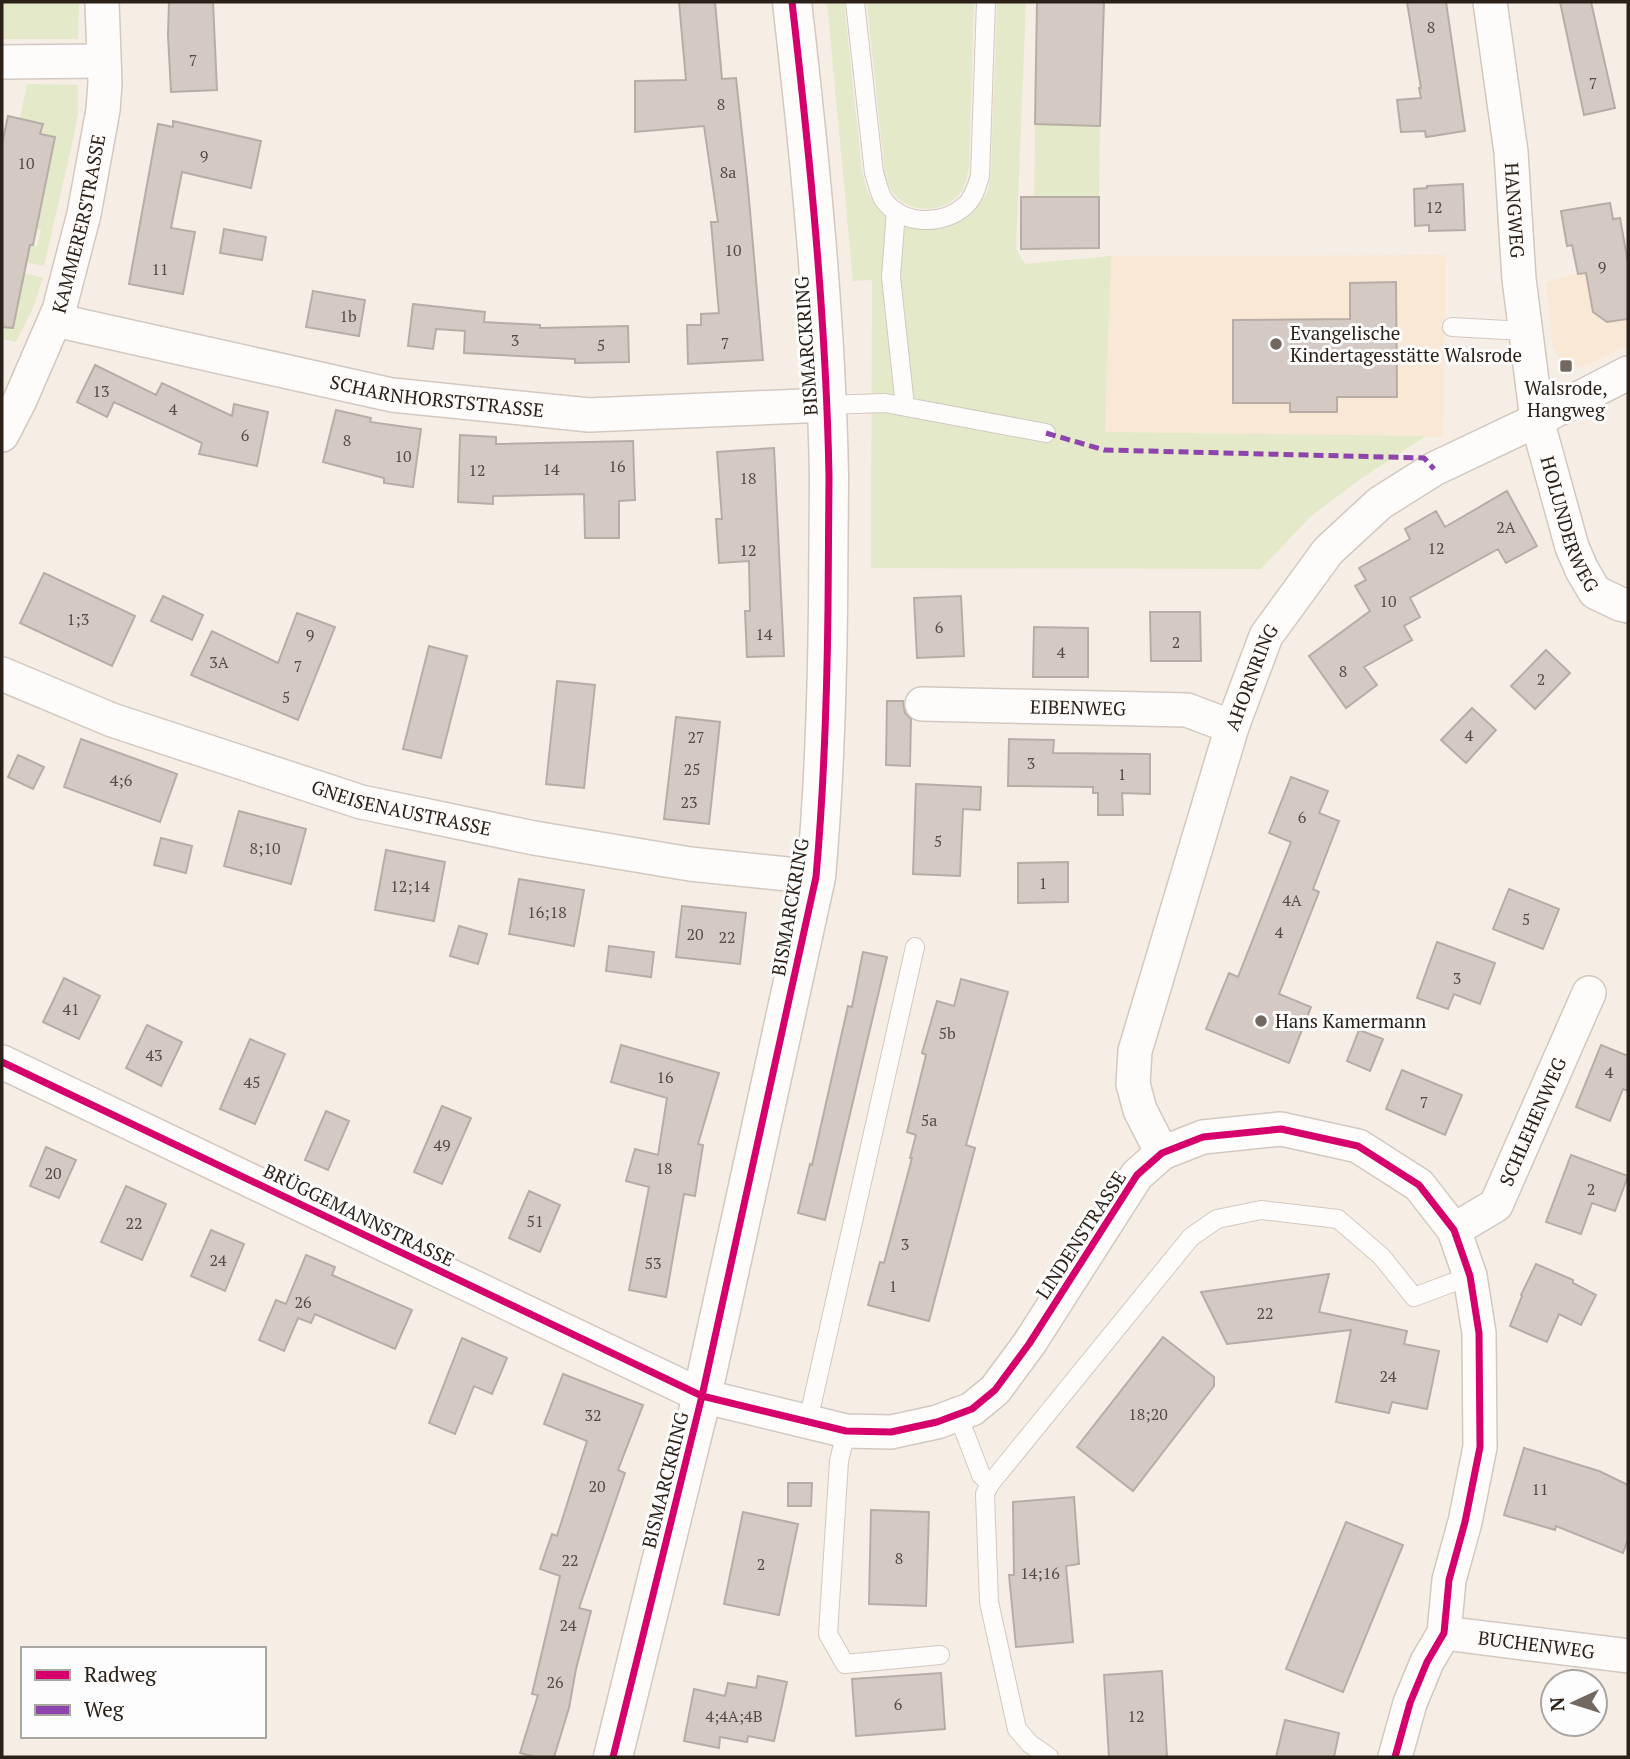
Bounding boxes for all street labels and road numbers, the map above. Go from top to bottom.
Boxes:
street label: KAMMERERSTRASSE [46,132,110,316]
street label: HANGWEG [1500,162,1531,259]
street label: BISMARCKRING [788,275,823,417]
street label: SCHARNHORSTSTRASSE [328,369,545,422]
street label: HOLUNDERWEG [1535,453,1605,596]
street label: AHORNRING [1219,618,1283,734]
street label: EIBENWEG [1030,693,1126,721]
street label: GNEISENAUSTRASSE [308,774,494,841]
street label: BISMARCKRING [765,836,814,978]
street label: SCHLEHENWEG [1493,1053,1571,1190]
street label: BRÜGGEMANNSTRASSE [260,1157,459,1272]
street label: LINDENSTRASSE [1030,1166,1131,1304]
street label: BISMARCKRING [635,1409,694,1551]
street label: BUCHENWEG [1477,1624,1596,1664]

